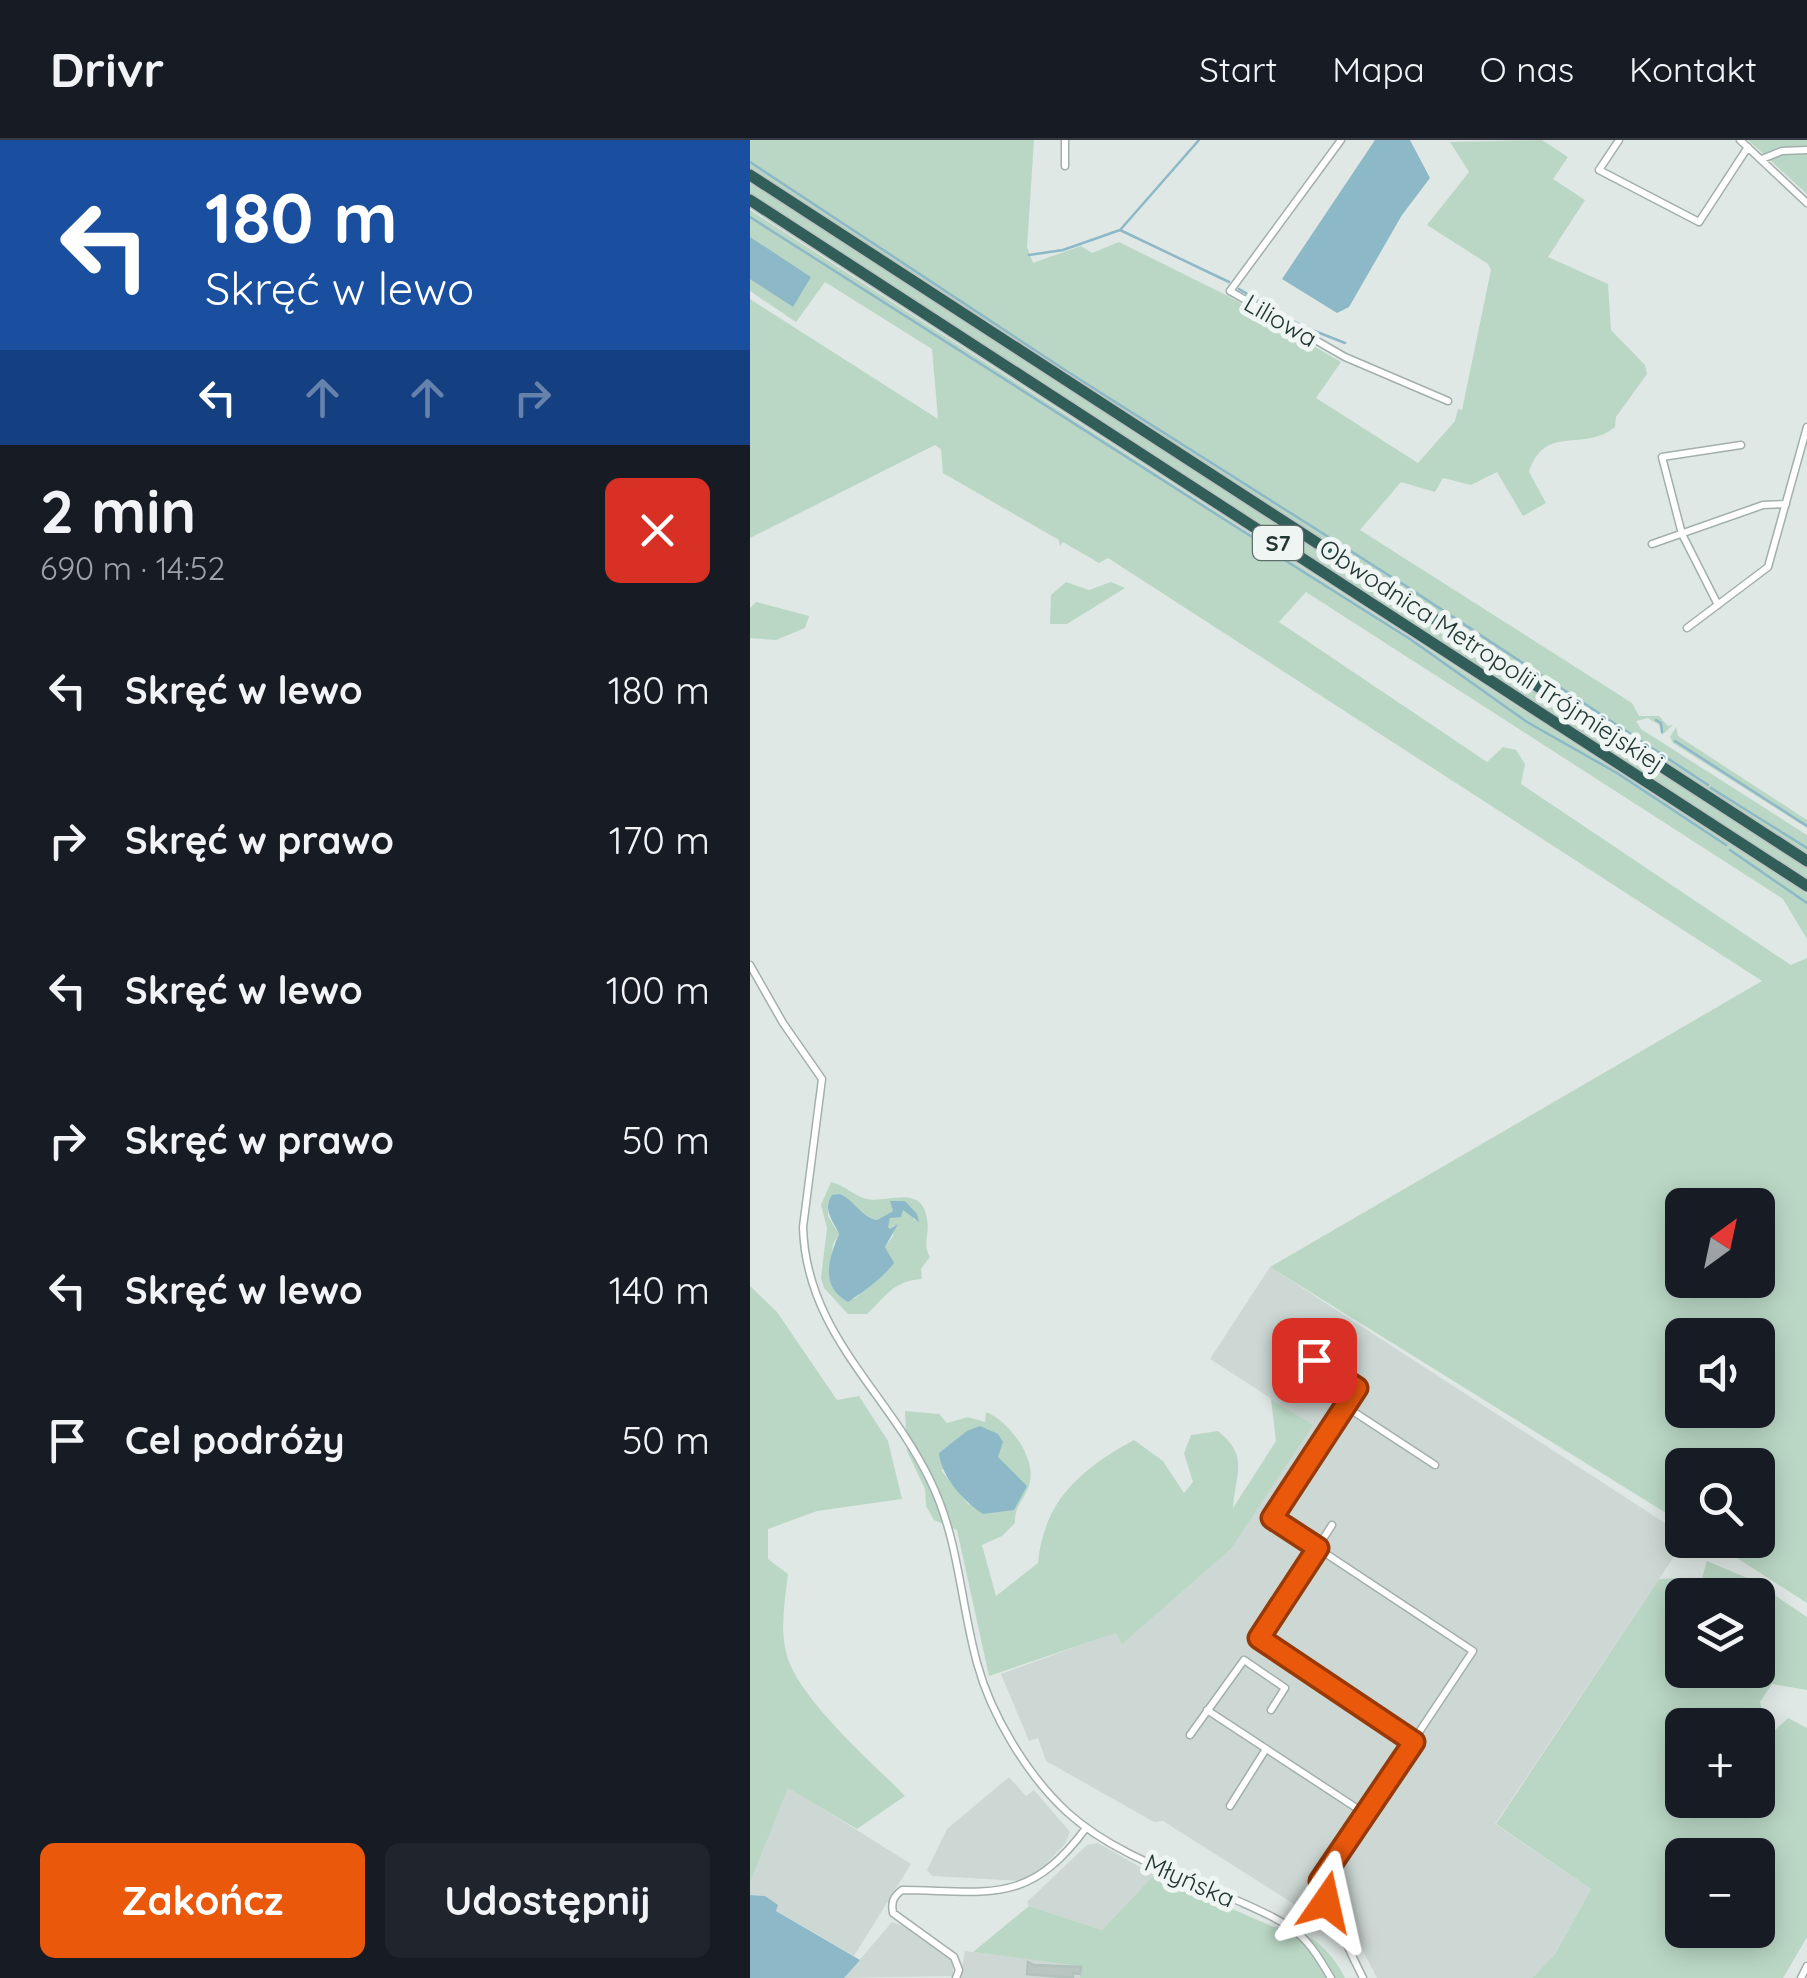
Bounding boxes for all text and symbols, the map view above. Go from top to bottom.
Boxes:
text: Drivr [50,39,164,99]
text: Start [1199,47,1277,91]
text: Mapa [1332,47,1425,91]
text: O nas [1480,47,1574,91]
text: Kontakt [1629,47,1757,91]
text: 180 m [205,173,398,261]
icon: left [40,180,170,310]
text: Skręć w lewo [205,260,474,316]
street label: Liliowa [1239,287,1323,353]
icon: left [190,370,245,425]
icon: ahead [295,370,350,425]
icon: ahead [400,370,455,425]
icon: right [505,370,560,425]
text: 2 min [40,473,196,548]
button: close [605,478,710,583]
road number: S7 [1253,526,1303,560]
street label: Obwodnica Metropolii Trójmiejskiej [1314,532,1670,778]
text: 690 m · 14:52 [40,548,225,588]
icon: left [40,663,95,718]
text: Skręć w lewo [125,666,363,714]
text: 180 m [608,666,710,714]
icon: right [40,813,95,868]
text: Skręć w prawo [125,816,394,864]
text: 170 m [609,816,710,864]
icon: left [40,963,95,1018]
text: Skręć w lewo [125,966,363,1014]
text: 100 m [606,966,710,1014]
icon: right [40,1113,95,1168]
text: Skręć w prawo [125,1116,394,1164]
text: 50 m [622,1116,710,1164]
north arrow [1665,1188,1775,1298]
map controls [1665,1188,1775,1948]
icon: left [40,1263,95,1318]
text: Skręć w lewo [125,1266,363,1314]
text: 140 m [609,1266,710,1314]
pin [1272,1318,1357,1403]
button: sound [1665,1318,1775,1428]
icon: arrive [1287,1333,1342,1388]
icon: arrive [40,1413,95,1468]
text: Cel podróży [125,1416,345,1464]
text: 50 m [622,1416,710,1464]
button: search [1665,1448,1775,1558]
button: layers [1665,1578,1775,1688]
button: + [1665,1708,1775,1818]
button: − [1665,1838,1775,1948]
button: Zakończ [40,1843,365,1958]
button: Udostępnij [385,1843,710,1958]
street label: Młyńska [1140,1846,1240,1914]
position arrow [1274,1850,1378,1954]

